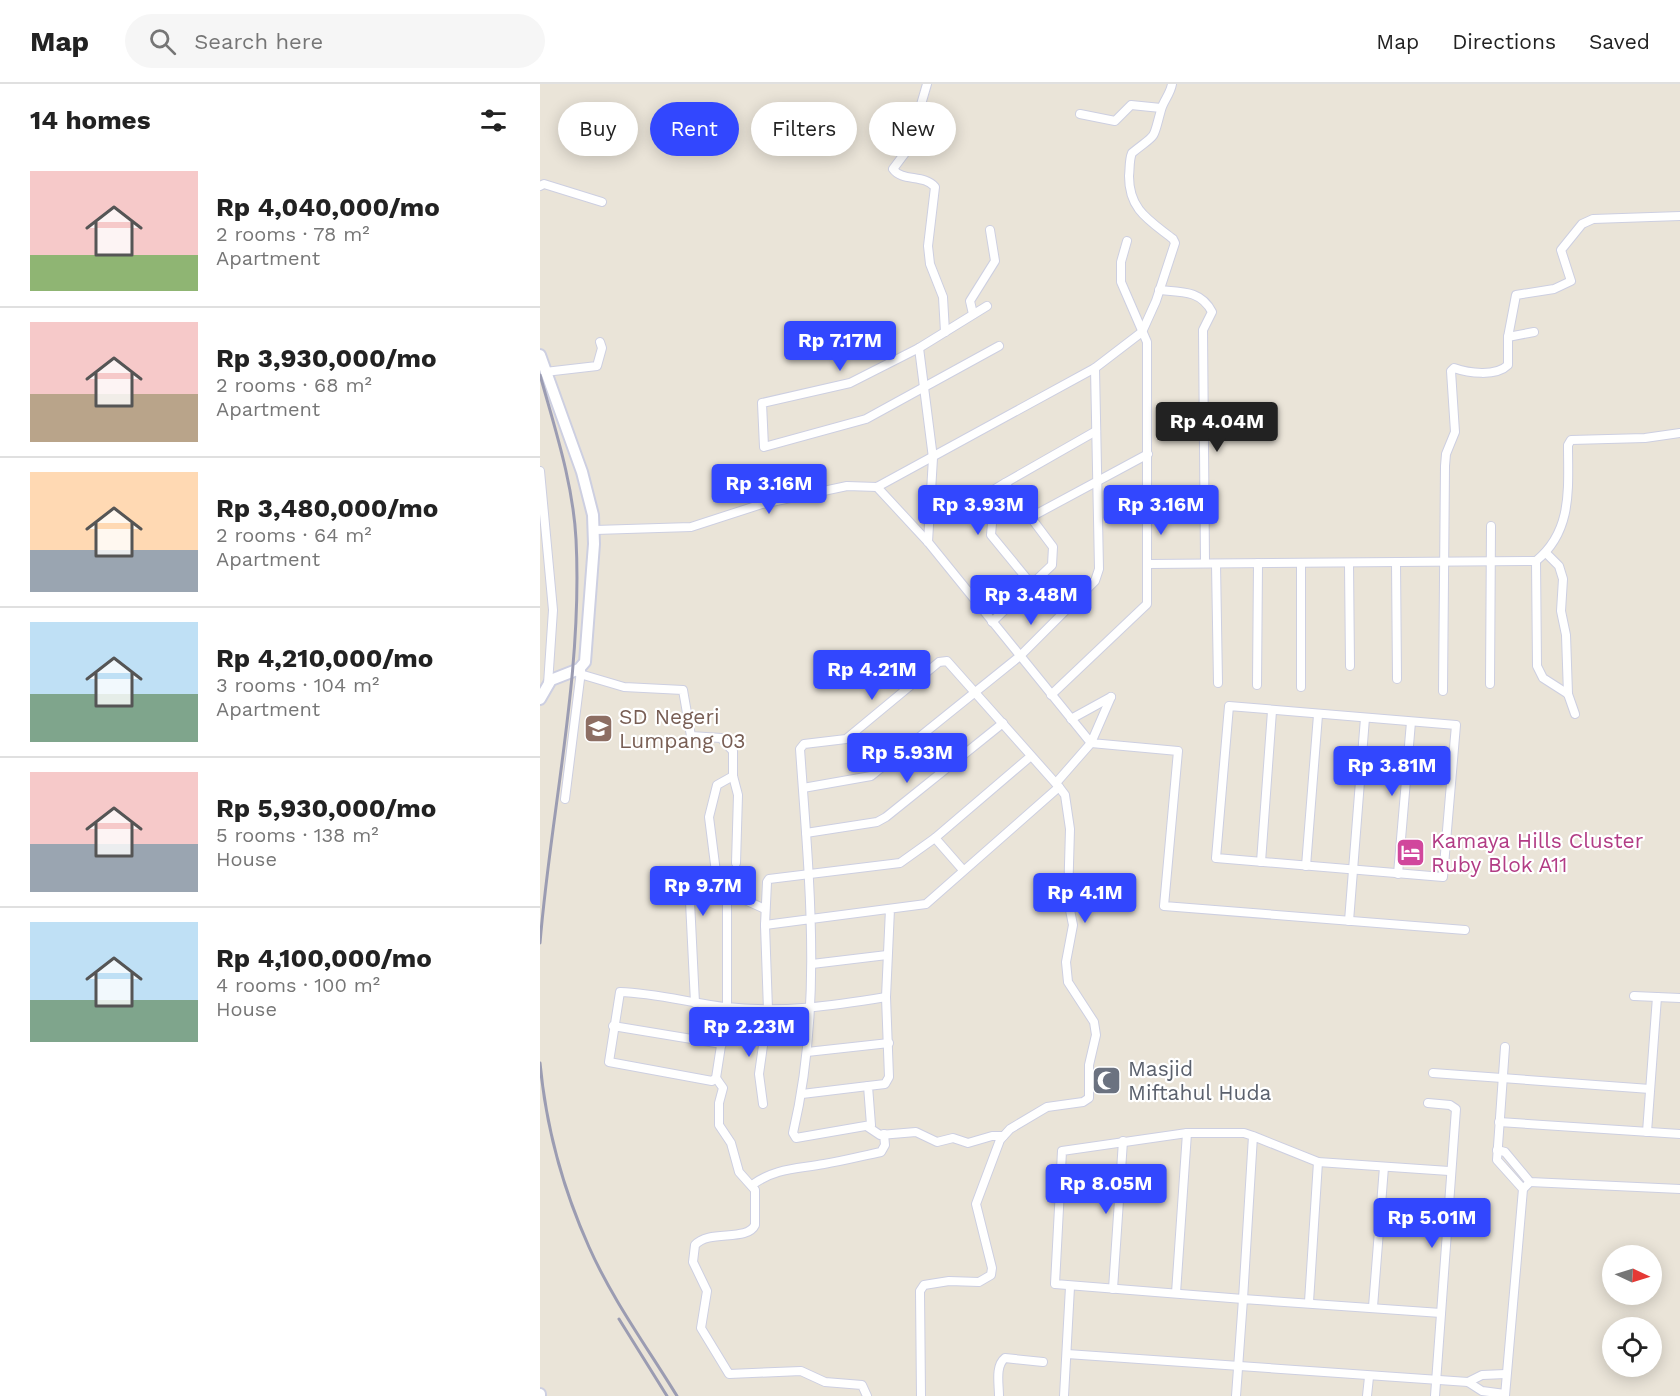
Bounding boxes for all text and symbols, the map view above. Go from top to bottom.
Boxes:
search box [125,14,545,68]
text: Map [30,25,89,58]
icon: search [146,25,179,58]
text: Search here [194,29,323,54]
text: Map [1376,29,1419,54]
text: Directions [1452,29,1556,54]
text: Saved [1589,29,1650,54]
chip: Buy [558,102,638,156]
chip: Rent [650,102,739,156]
chip: Filters [751,102,857,156]
chip: New [869,102,956,156]
icon: filters [477,104,510,137]
text: 14 homes [30,105,151,135]
text: Rp 4,040,000/mo [216,192,440,222]
icon: home [78,195,150,267]
text: 2 rooms · 78 m² [216,222,370,246]
text: Apartment [216,246,320,270]
pin: Rp 7.17M [778,321,902,372]
text: Rp 7.17M [798,328,882,352]
text: Rp 3,930,000/mo [216,343,437,373]
icon: home [78,346,150,418]
text: 2 rooms · 68 m² [216,373,372,397]
text: Apartment [216,397,320,421]
pin: Rp 4.04M [1155,402,1279,453]
text: Rp 4.04M [1170,409,1264,433]
pin: Rp 3.16M [707,464,831,515]
text: Rp 3.16M [726,471,812,495]
pin: Rp 3.93M [916,485,1040,536]
pin: Rp 3.16M [1099,485,1223,536]
text: Rp 3.93M [932,492,1024,516]
text: Rp 3.16M [1118,492,1204,516]
text: Rp 3,480,000/mo [216,493,438,523]
icon: home [78,496,150,568]
text: 2 rooms · 64 m² [216,523,372,547]
text: Apartment [216,547,320,571]
pin: Rp 3.48M [969,575,1093,626]
text: Rp 3.48M [984,582,1078,606]
text: Rp 4,210,000/mo [216,643,433,673]
icon: home [78,646,150,718]
pin: Rp 4.21M [810,650,934,701]
text: Rp 4.21M [827,657,917,681]
text: 3 rooms · 104 m² [216,673,379,697]
text: Apartment [216,697,320,721]
place label: SD Negeri Lumpang 03 [619,704,746,753]
school or university icon: SD Negeri Lumpang 03 [582,712,614,744]
pin: Rp 5.93M [845,733,969,784]
text: Rp 5.93M [861,740,953,764]
pin: Rp 3.81M [1330,746,1454,797]
text: Rp 3.81M [1347,753,1437,777]
text: Rp 5,930,000/mo [216,793,436,823]
icon: home [78,796,150,868]
text: 5 rooms · 138 m² [216,823,379,847]
place label: Kamaya Hills Cluster Ruby Blok A11 [1431,828,1644,877]
hotel icon: Kamaya Hills Cluster Ruby Blok A11 [1394,836,1426,868]
text: House [216,847,277,871]
pin: Rp 9.7M [648,866,758,917]
text: Rp 9.7M [664,873,742,897]
pin: Rp 4.1M [1030,873,1140,924]
text: Rp 4.1M [1047,880,1123,904]
text: Rp 4,100,000/mo [216,943,432,973]
icon: home [78,946,150,1018]
text: 4 rooms · 100 m² [216,973,380,997]
text: House [216,997,277,1021]
pin: Rp 2.23M [687,1007,811,1058]
text: Rp 2.23M [703,1014,795,1038]
place label: Masjid Miftahul Huda [1128,1056,1272,1105]
mosque icon: Masjid Miftahul Huda [1091,1064,1123,1096]
pin: Rp 8.05M [1044,1164,1168,1215]
text: Rp 8.05M [1060,1171,1152,1195]
pin: Rp 5.01M [1370,1198,1494,1249]
text: Rp 5.01M [1388,1205,1476,1229]
north arrow [1602,1245,1662,1305]
map controls [1602,1245,1662,1377]
button: locate [1602,1317,1662,1377]

